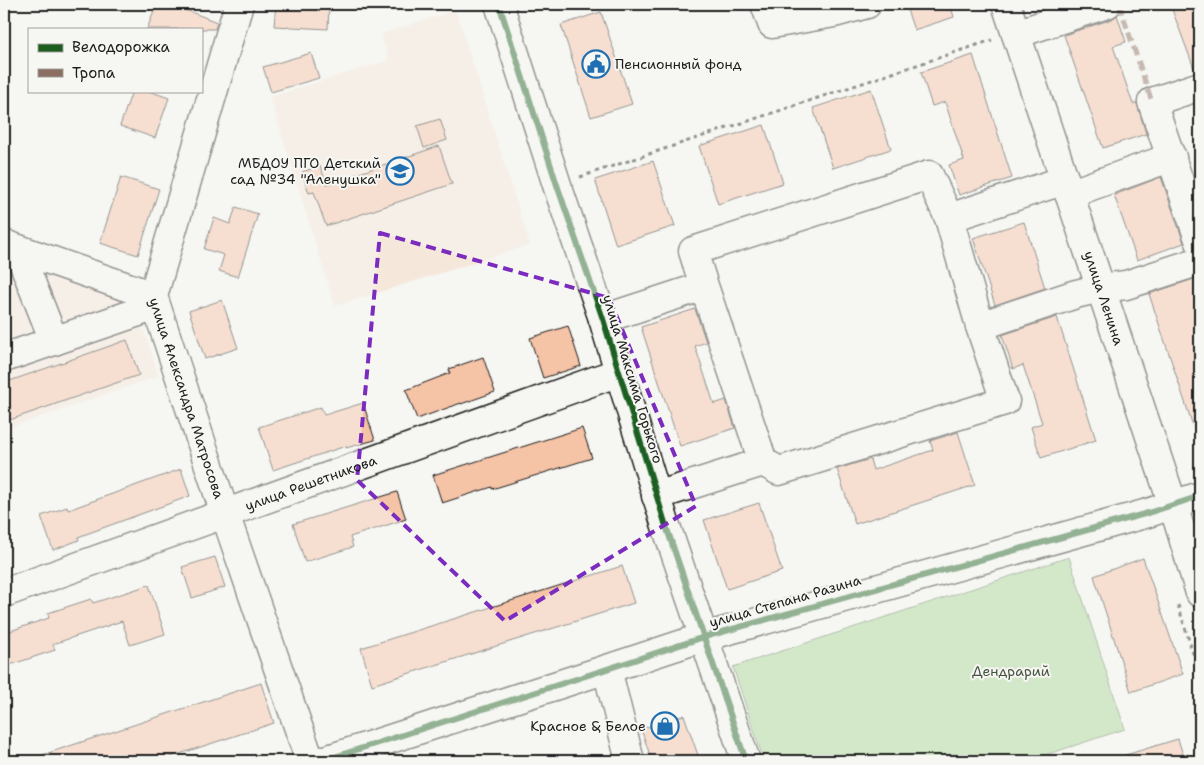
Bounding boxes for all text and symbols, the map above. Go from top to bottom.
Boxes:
legend [28,28,202,92]
text: Велодорожка [72,37,171,57]
public building icon: Пенсионный фонд [581,49,611,79]
place label: Пенсионный фонд [615,55,742,73]
text: Тропа [72,63,116,83]
place label: МБДОУ ПГО Детский сад №34 "Аленушка" [230,154,381,188]
school or university icon: МБДОУ ПГО Детский сад №34 "Аленушка" [385,156,415,186]
street label: улица Ленина [1080,249,1128,348]
street label: улица Максима Горького [599,292,667,466]
street label: улица Александра Матросова [145,295,228,501]
street label: улица Решетникова [243,451,379,515]
street label: улица Степана Разина [707,571,863,631]
park label: Дендрарий [972,662,1050,680]
shop icon: Красное & Белое [650,711,680,741]
place label: Красное & Белое [530,717,646,735]

